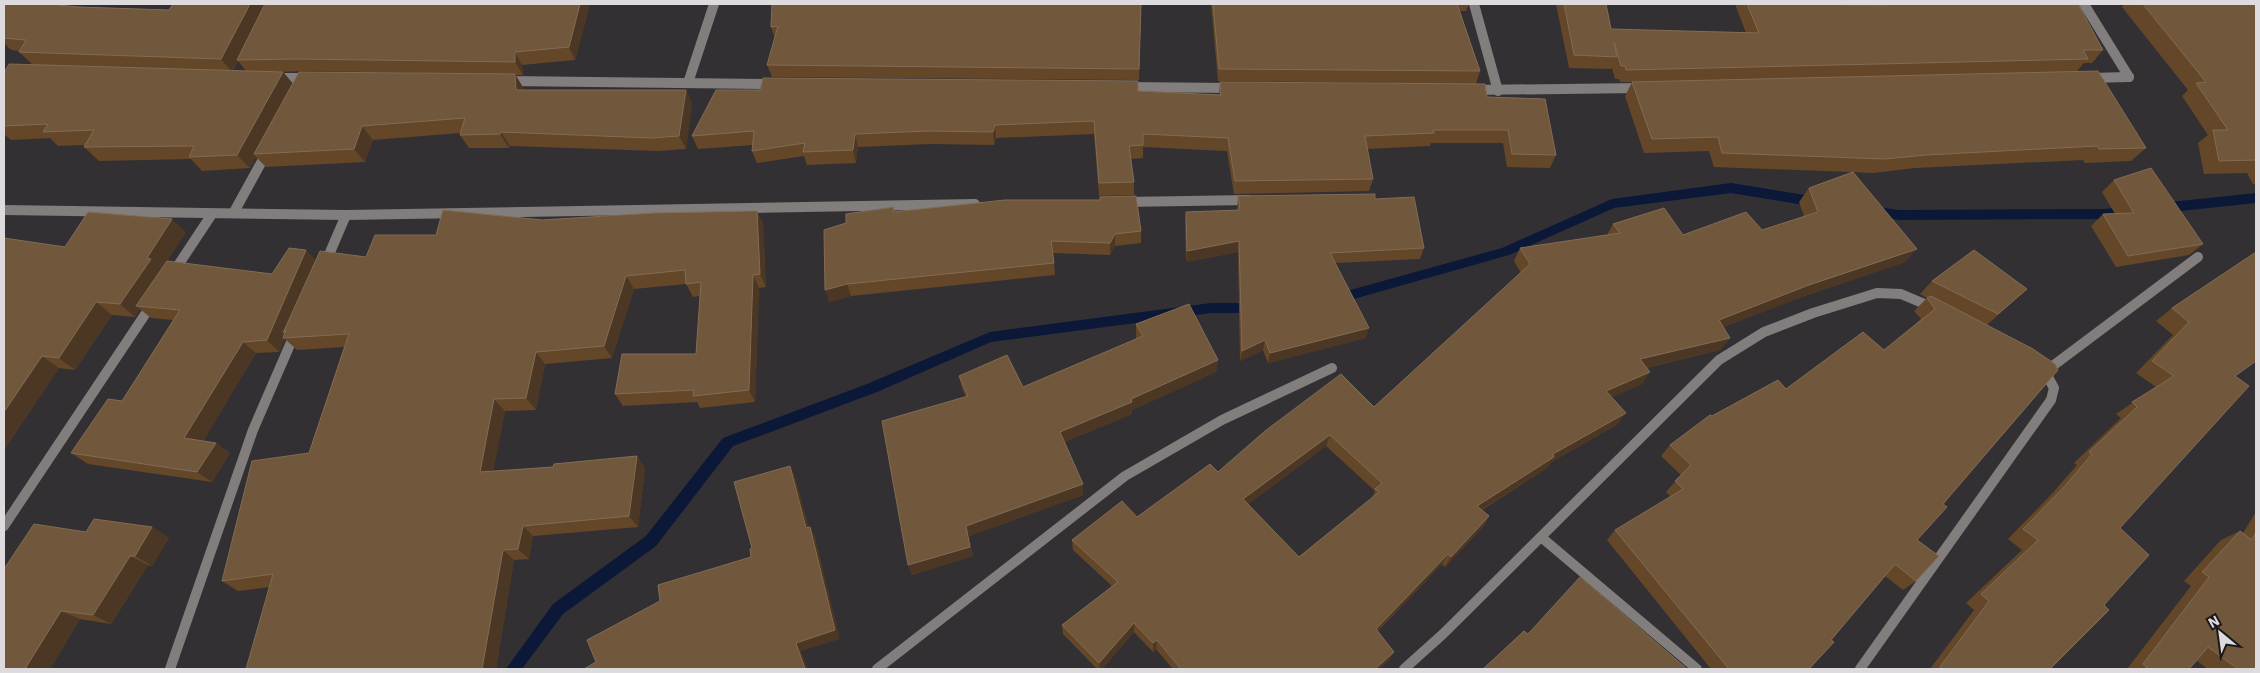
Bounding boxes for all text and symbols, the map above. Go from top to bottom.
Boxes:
north arrow [2195,608,2245,658]
text: N [2205,611,2222,632]

